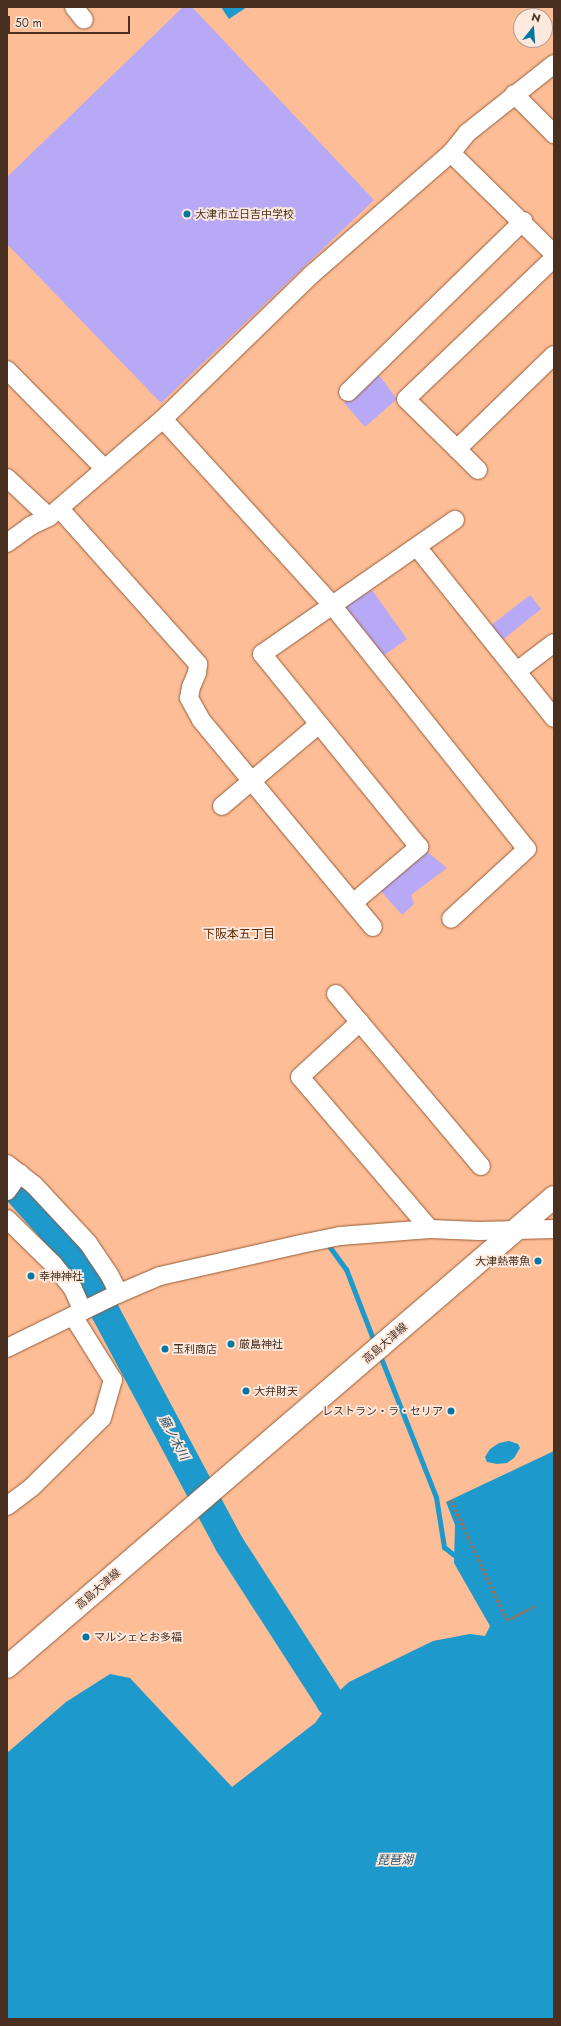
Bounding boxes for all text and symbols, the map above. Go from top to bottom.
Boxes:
scale bar [10,8,132,34]
north arrow [513,8,553,48]
text: N [530,9,543,26]
text: 50 m [15,14,42,32]
place label: 大津市立日吉中学校 [195,207,294,221]
marker: 大津市立日吉中学校 [182,209,192,219]
district label: 下阪本五丁目 [203,928,275,942]
place label: 大津熱帯魚 [475,1254,530,1268]
marker: 大津熱帯魚 [533,1256,543,1266]
place label: 幸神神社 [39,1269,83,1283]
marker: 幸神神社 [26,1271,36,1281]
street label: 高島大津線 [360,1320,410,1366]
place label: 厳島神社 [239,1337,283,1351]
marker: 厳島神社 [226,1339,236,1349]
place label: 玉利商店 [173,1342,217,1356]
marker: 玉利商店 [160,1344,170,1354]
place label: 大弁財天 [254,1384,298,1398]
marker: 大弁財天 [241,1386,251,1396]
place label: レストラン・ラ・セリア [322,1404,443,1418]
marker: レストラン・ラ・セリア [446,1406,456,1416]
water label: 藤ノ木川 [155,1413,191,1463]
street label: 高島大津線 [73,1566,123,1612]
place label: マルシェとお多福 [94,1630,182,1644]
marker: マルシェとお多福 [81,1632,91,1642]
water label: 琵琶湖 [377,1854,413,1868]

